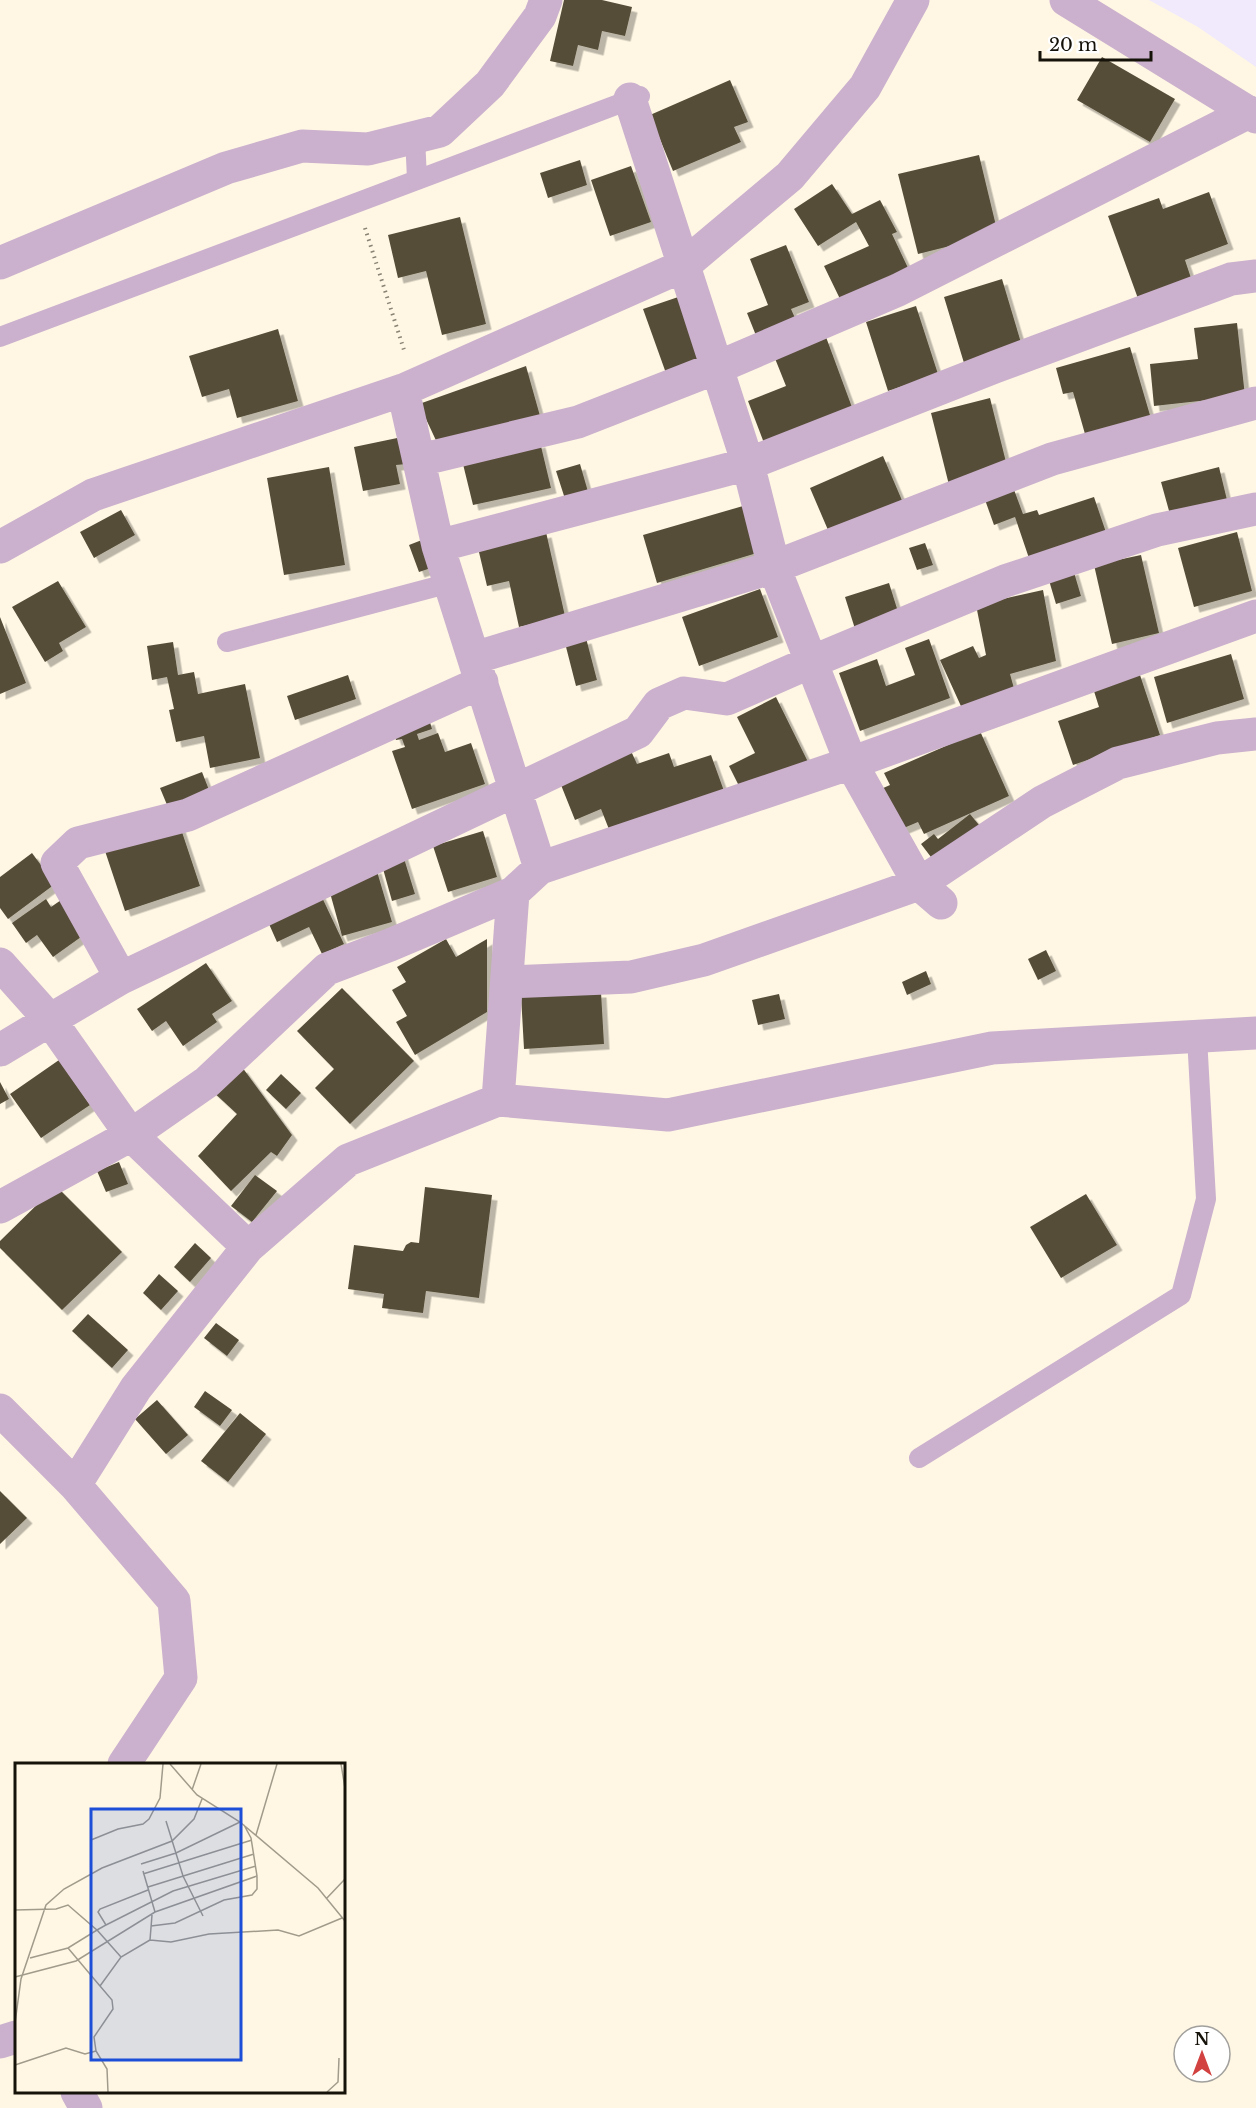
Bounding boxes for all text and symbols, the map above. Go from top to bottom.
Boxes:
scale bar [1040,24,1151,62]
text: 20 m [1049,34,1097,56]
inset map [15,1763,345,2093]
north arrow [1172,2024,1232,2084]
text: N [1194,2029,1210,2049]

